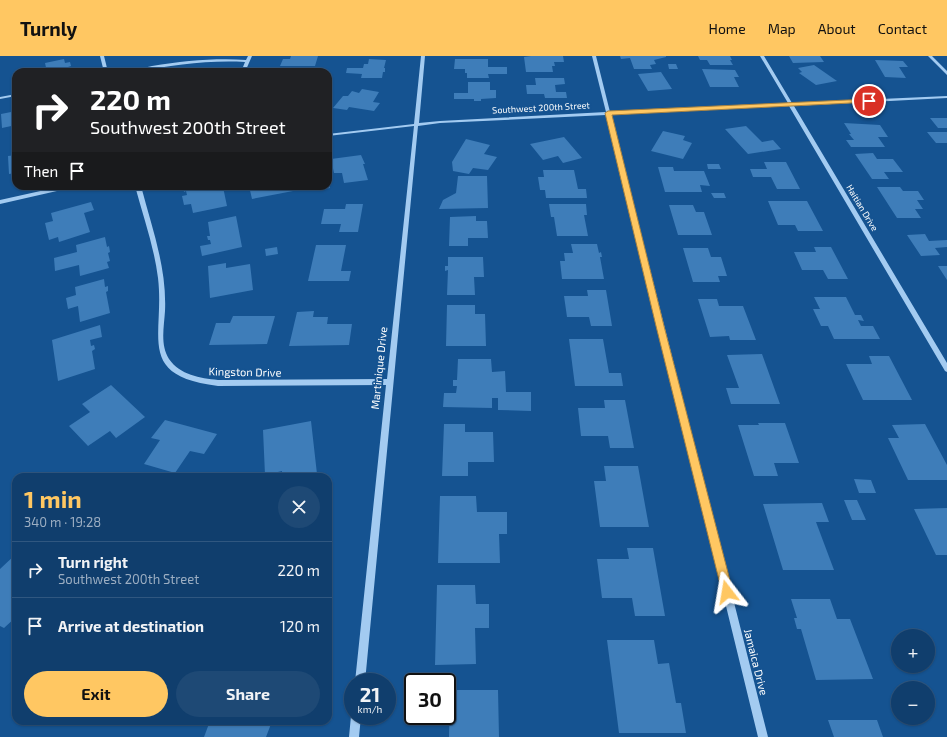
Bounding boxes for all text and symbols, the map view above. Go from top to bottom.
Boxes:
text: Turnly [20,17,77,40]
text: Home [709,20,746,37]
text: Map [768,20,796,37]
text: About [818,20,856,37]
text: Contact [878,20,927,37]
text: 220 m [90,82,171,116]
icon: right [24,84,76,136]
pin [852,84,886,118]
icon: arrive [858,90,880,112]
street label: Southwest 200th Street [492,99,591,116]
text: Southwest 200th Street [90,116,286,138]
icon: arrive [66,160,88,182]
text: Then [24,162,58,180]
street label: Haitian Drive [844,182,881,233]
street label: Martinique Drive [368,326,389,410]
street label: Kingston Drive [209,364,282,379]
text: 1 min [24,484,82,513]
button: close [278,486,320,528]
text: 340 m · 19:28 [24,514,101,530]
text: Turn right [58,553,128,571]
icon: right [24,559,46,581]
text: 220 m [278,561,320,579]
text: Southwest 200th Street [58,571,199,587]
position arrow [706,571,748,613]
icon: arrive [24,615,46,637]
text: Arrive at destination [58,617,204,635]
text: 120 m [280,617,320,635]
street label: Jamaica Drive [742,627,771,697]
map controls [891,629,935,725]
button: + [891,629,935,673]
button: Exit [24,671,168,717]
button: Share [176,671,320,717]
speed limit sign: 30 [404,673,456,725]
button: − [891,681,935,725]
text: 21 [360,682,380,706]
text: km/h [358,703,382,715]

